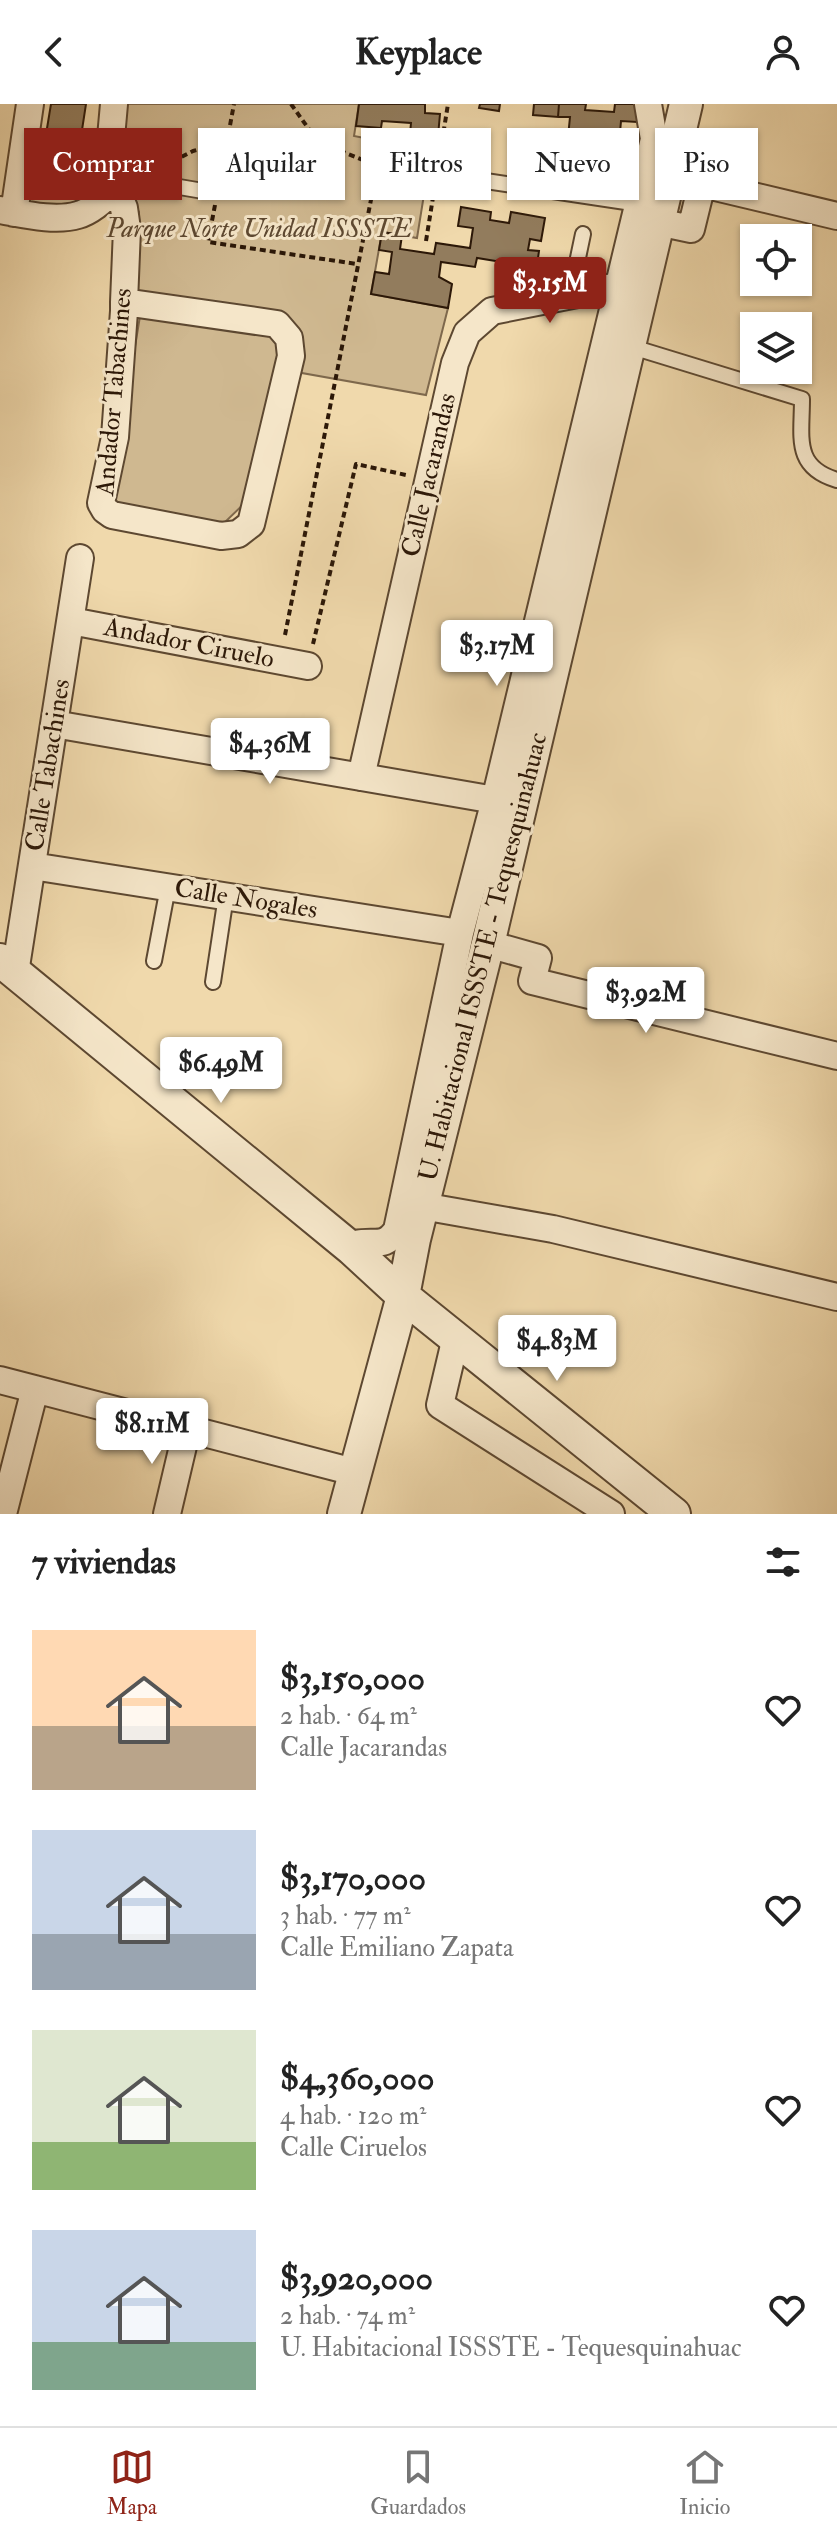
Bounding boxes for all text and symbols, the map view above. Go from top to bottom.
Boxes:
icon: back [32,30,76,74]
text: Keyplace [355,30,482,75]
icon: person [761,30,805,74]
chip: Comprar [24,128,182,200]
chip: Alquilar [198,128,345,200]
chip: Filtros [361,128,491,200]
chip: Nuevo [507,128,639,200]
chip: Piso [655,128,758,200]
park label: Parque Norte Unidad ISSSTE [105,213,413,245]
map controls [740,224,812,384]
button: locate [740,224,812,296]
pin: $3.15M [485,257,615,325]
text: $3.15M [512,267,588,299]
street label: Andador Tabachines [89,287,139,498]
button: layers [740,312,812,384]
street label: Calle Jacarandas [395,390,463,560]
street label: Andador Ciruelo [100,611,277,675]
pin: $3.17M [432,620,562,688]
text: $3.17M [459,630,535,662]
street label: Calle Tabachines [19,677,77,853]
pin: $4.36M [205,718,335,786]
text: $4.36M [229,728,311,760]
street label: U. Habitacional ISSSTE - Tequesquinahuac [412,729,554,1185]
street label: Calle Nogales [172,872,320,926]
pin: $3.92M [581,967,711,1035]
text: $3.92M [605,977,687,1009]
pin: $6.49M [156,1037,286,1105]
text: $6.49M [178,1047,264,1079]
pin: $4.83M [492,1315,622,1383]
text: $4.83M [516,1325,598,1357]
pin: $8.11M [87,1398,217,1466]
text: $8.11M [114,1408,190,1440]
icon: filters [761,1540,805,1584]
text: 7 viviendas [32,1541,176,1584]
text: $3,150,000 [280,1657,425,1700]
icon: home [96,1662,192,1758]
icon: heart [761,1688,805,1732]
text: 2 hab. · 64 m² [280,1700,417,1732]
text: Calle Jacarandas [280,1732,447,1764]
text: $3,170,000 [280,1857,426,1900]
icon: home [96,1862,192,1958]
icon: heart [761,1888,805,1932]
text: 3 hab. · 77 m² [280,1900,410,1932]
text: Calle Emiliano Zapata [280,1932,514,1964]
text: $4,360,000 [280,2057,434,2100]
icon: home [96,2062,192,2158]
icon: heart [761,2088,805,2132]
text: 4 hab. · 120 m² [280,2100,426,2132]
text: Calle Ciruelos [280,2132,427,2164]
text: $3,920,000 [280,2257,433,2300]
icon: home [96,2262,192,2358]
icon: heart [765,2288,809,2332]
text: 2 hab. · 74 m² [280,2300,415,2332]
text: U. Habitacional ISSSTE - Tequesquinahuac [280,2332,741,2364]
tab: Mapa [107,2445,157,2521]
tab: Guardados [370,2445,466,2521]
tab: Inicio [679,2445,730,2521]

